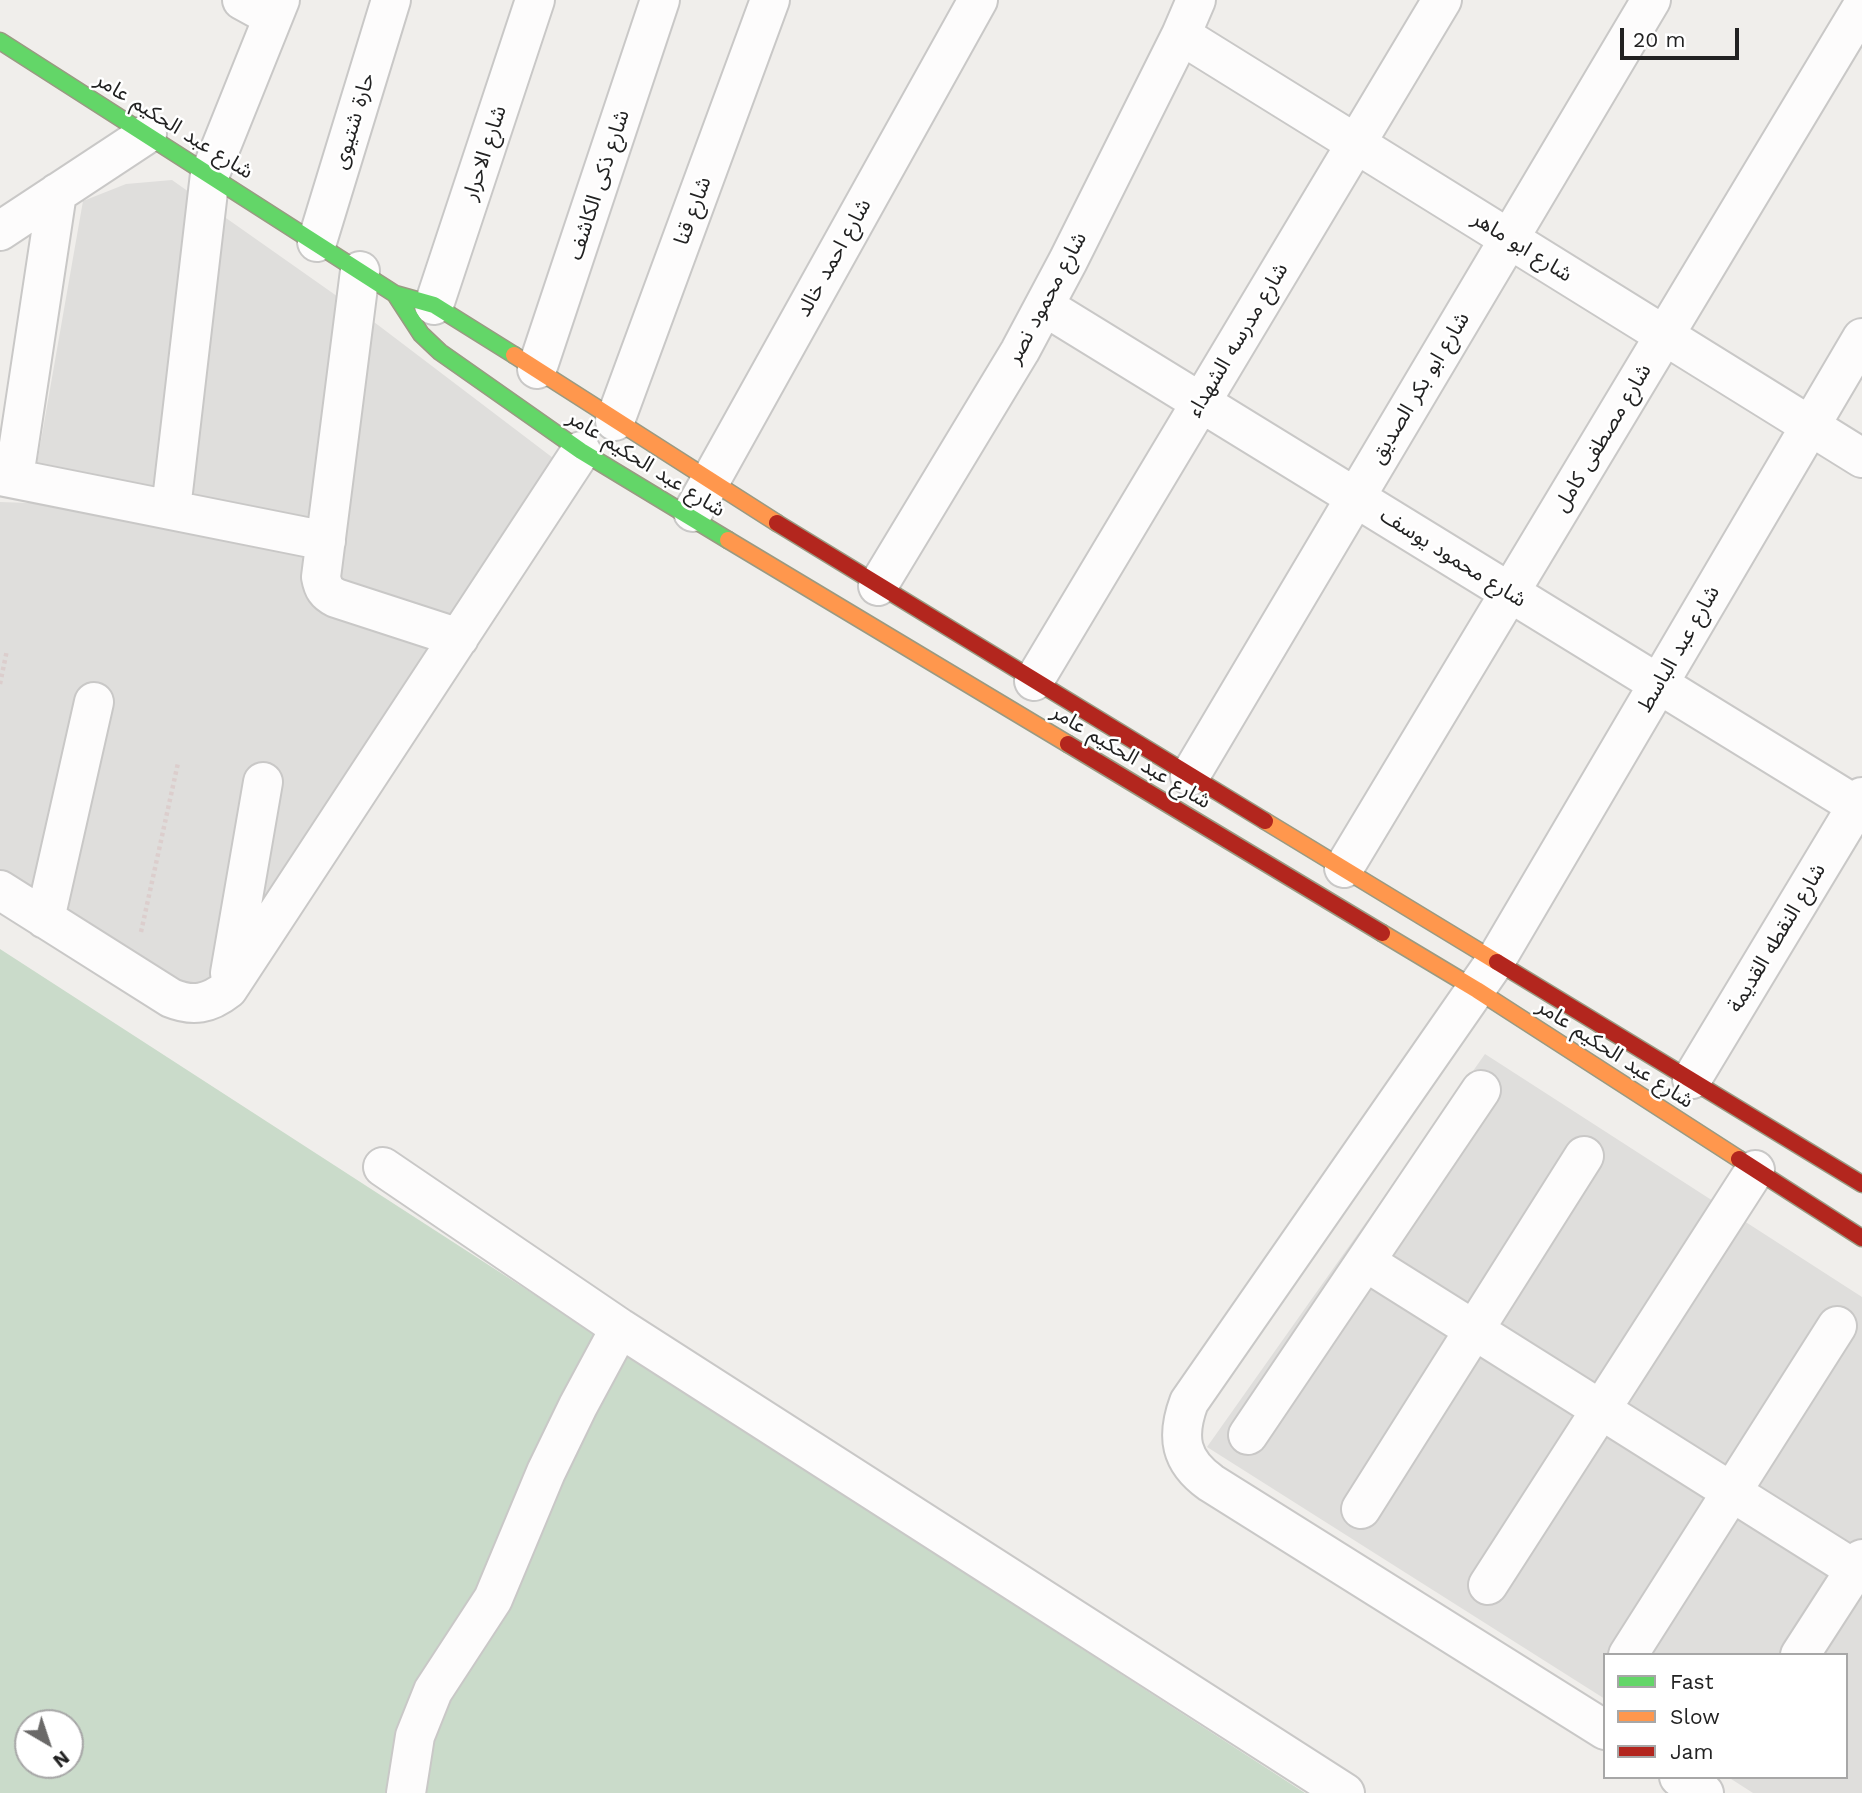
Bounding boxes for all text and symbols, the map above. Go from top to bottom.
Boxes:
scale bar [1624,14,1743,58]
text: 20 m [1633,27,1685,52]
street label: شارع عبد الحكيم عامر [90,67,258,185]
street label: حارة شتيوى [327,70,381,172]
street label: شارع الاحرار [458,102,512,204]
street label: شارع ذكى الكاشف [563,107,635,263]
street label: شارع قنا [669,173,717,249]
street label: شارع احمد خالد [791,195,877,321]
street label: شارع ابو ماهر [1467,206,1577,288]
street label: شارع محمود نصر [1002,228,1092,368]
street label: شارع مدرسه الشهداء [1182,259,1294,421]
street label: شارع ابو بكر الصديق [1365,308,1475,468]
street label: شارع مصطفى كامل [1549,359,1657,517]
street label: شارع عبد الحكيم عامر [562,405,730,523]
street label: شارع محمود يوسف [1375,503,1531,613]
street label: شارع عبد الباسط [1633,581,1725,717]
street label: شارع عبد الحكيم عامر [1047,699,1215,815]
street label: شارع النقطه القديمة [1723,859,1831,1017]
street label: شارع عبد الحكيم عامر [1532,994,1698,1114]
legend [1603,1653,1848,1779]
text: Fast [1670,1669,1714,1694]
text: Slow [1670,1704,1720,1729]
north arrow [14,1709,84,1779]
text: Jam [1670,1739,1713,1764]
text: N [49,1746,74,1773]

